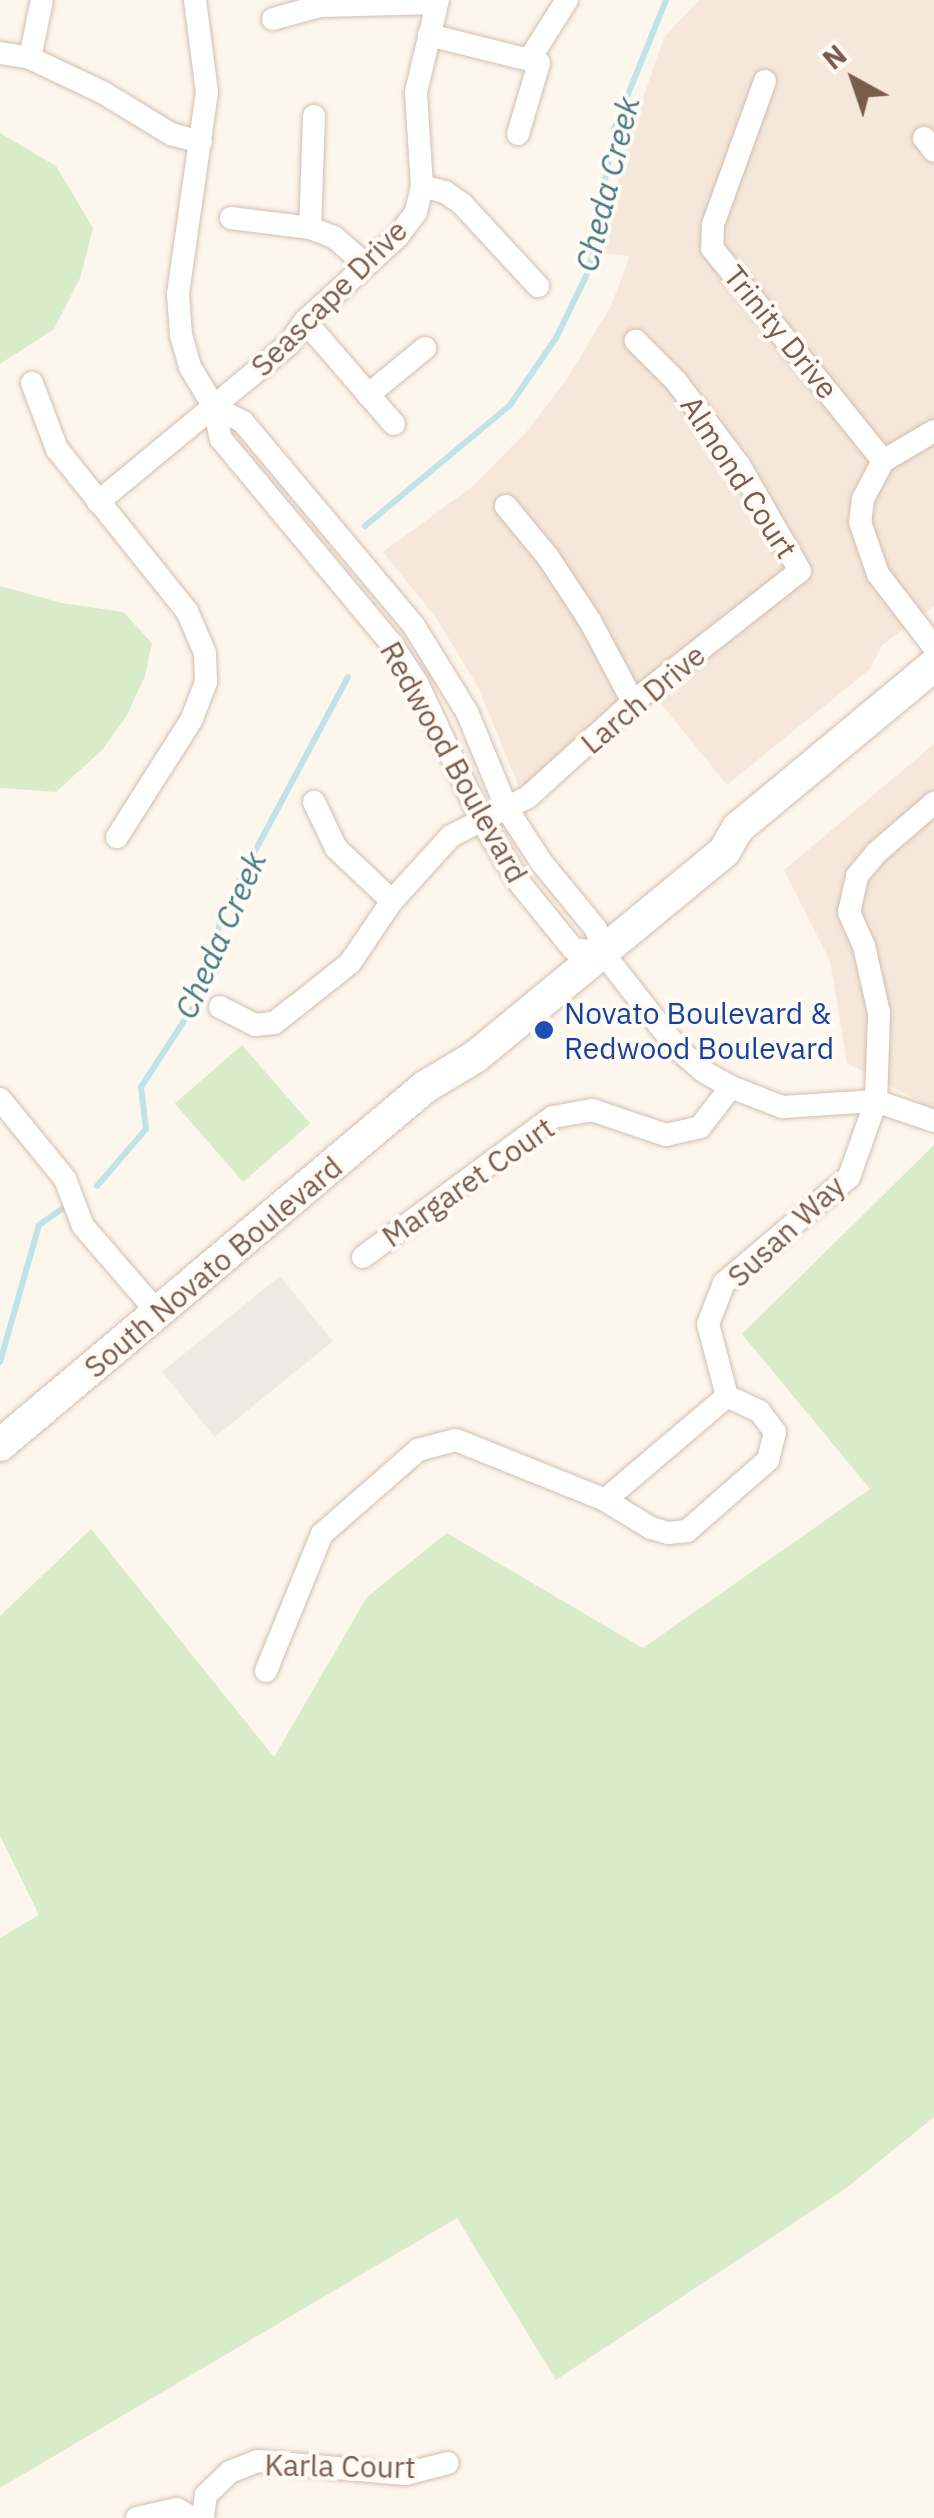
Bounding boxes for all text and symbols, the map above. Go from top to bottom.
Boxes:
north arrow [804,30,904,130]
text: N [815,36,854,77]
water label: Cheda Creek [567,93,647,275]
street label: Seascape Drive [243,212,415,384]
street label: Trinity Drive [716,258,846,406]
street label: Almond Court [673,389,805,565]
street label: Redwood Boulevard [373,635,535,889]
street label: Larch Drive [574,637,712,761]
water label: Cheda Creek [166,846,274,1024]
place label: Novato Boulevard & Redwood Boulevard [564,995,834,1066]
marker: Novato Boulevard & Redwood Boulevard [533,1019,555,1041]
street label: Margaret Court [375,1109,561,1255]
street label: South Novato Boulevard [77,1149,349,1385]
street label: Susan Way [720,1168,852,1294]
street label: Karla Court [264,2447,416,2485]

